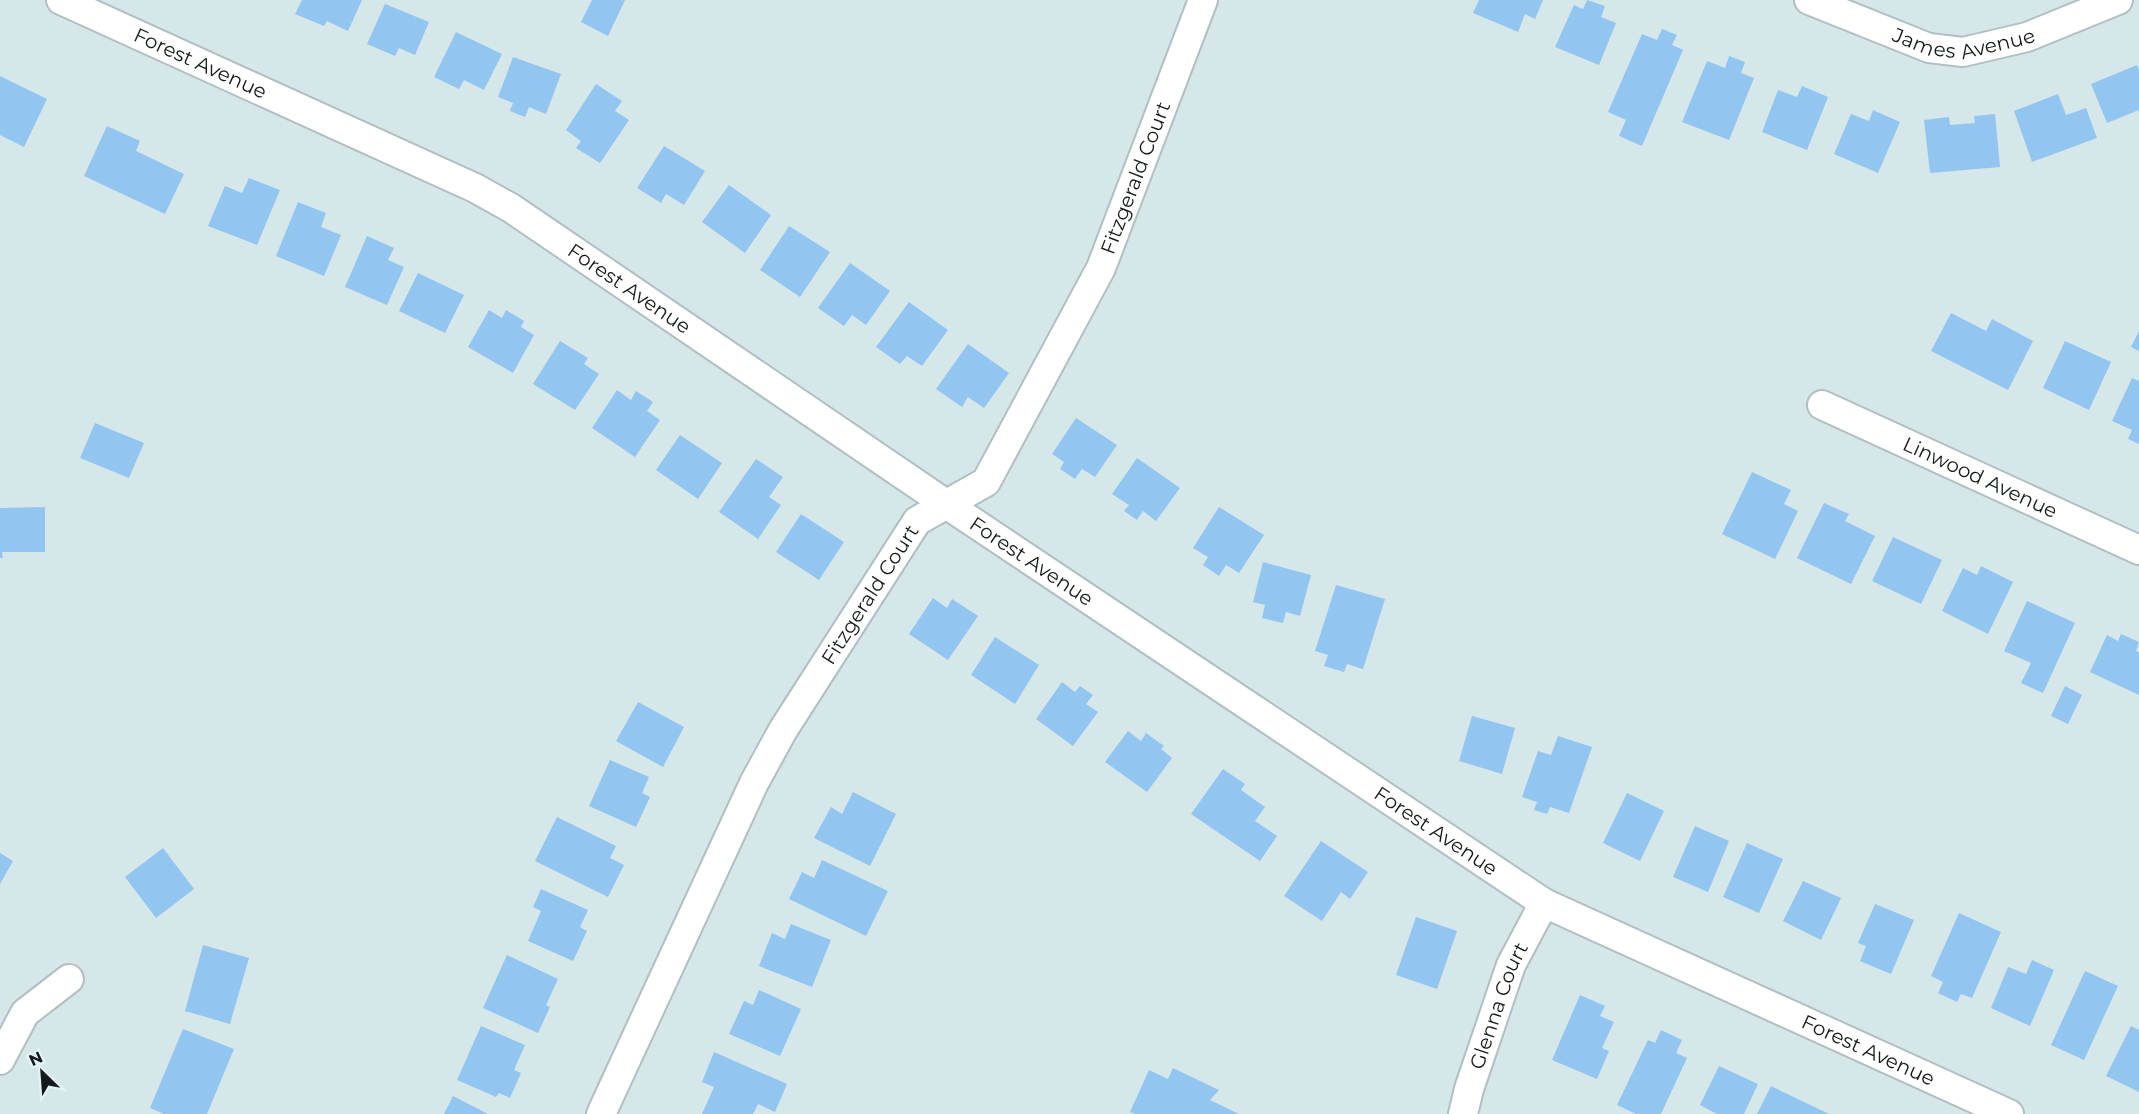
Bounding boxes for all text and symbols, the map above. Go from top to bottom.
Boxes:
street label: James Avenue [1888,22,2039,64]
street label: Forest Avenue [130,23,271,104]
street label: Fitzgerald Court [1095,98,1175,257]
street label: Forest Avenue [563,238,695,339]
street label: Linwood Avenue [1899,432,2061,523]
street label: Forest Avenue [965,511,1098,611]
street label: Fitzgerald Court [816,520,923,669]
street label: Forest Avenue [1370,781,1502,881]
street label: Glenna Court [1465,938,1533,1072]
street label: Forest Avenue [1798,1010,1939,1091]
north arrow [12,1042,72,1102]
text: N [26,1048,46,1070]

